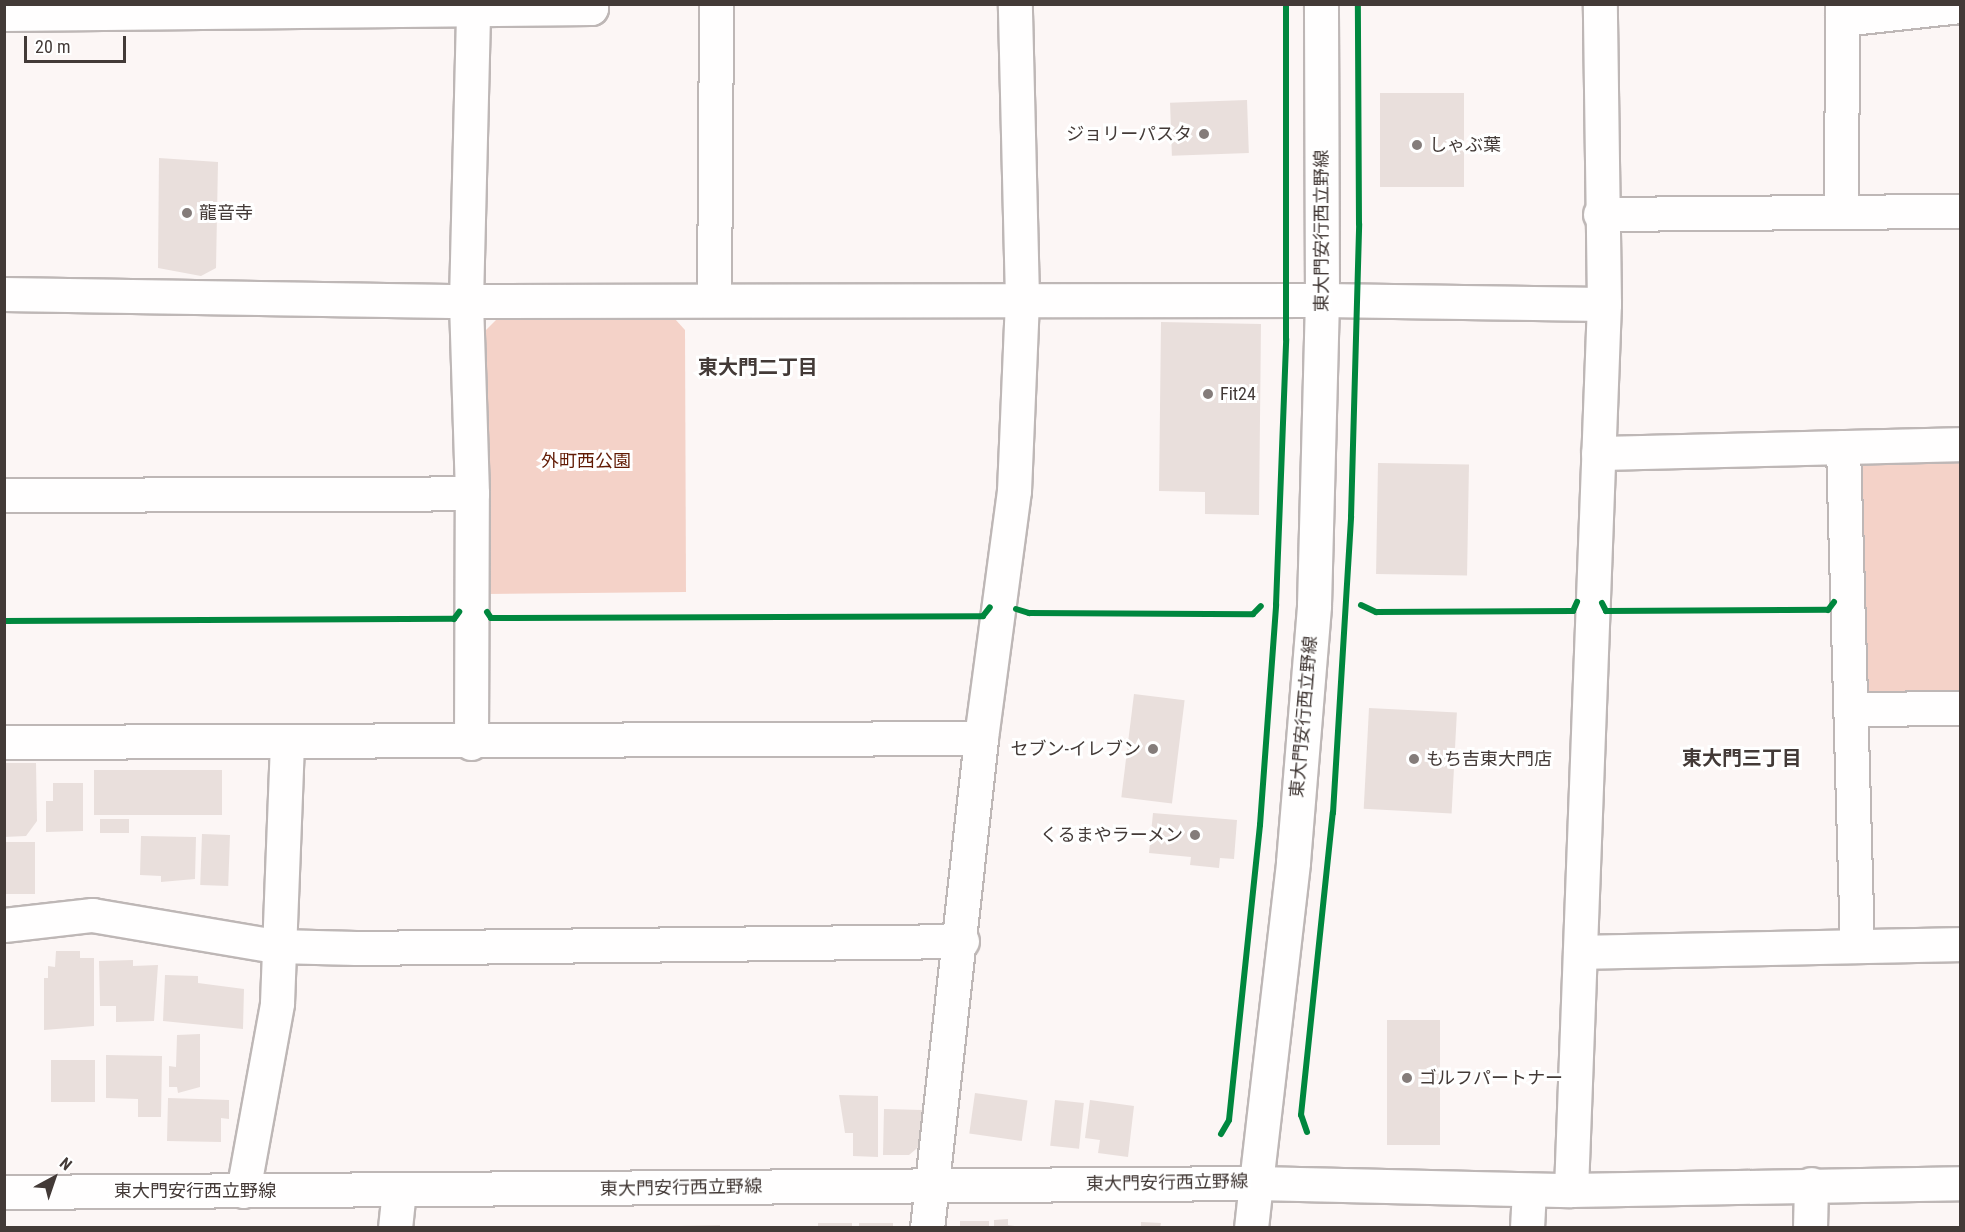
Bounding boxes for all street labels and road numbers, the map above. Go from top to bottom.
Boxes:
street label: 東大門安行西立野線 [1311,150,1333,312]
street label: 東大門安行西立野線 [1286,635,1322,799]
street label: 東大門安行西立野線 [1086,1171,1248,1195]
street label: 東大門安行西立野線 [600,1176,762,1200]
street label: 東大門安行西立野線 [114,1180,276,1202]

